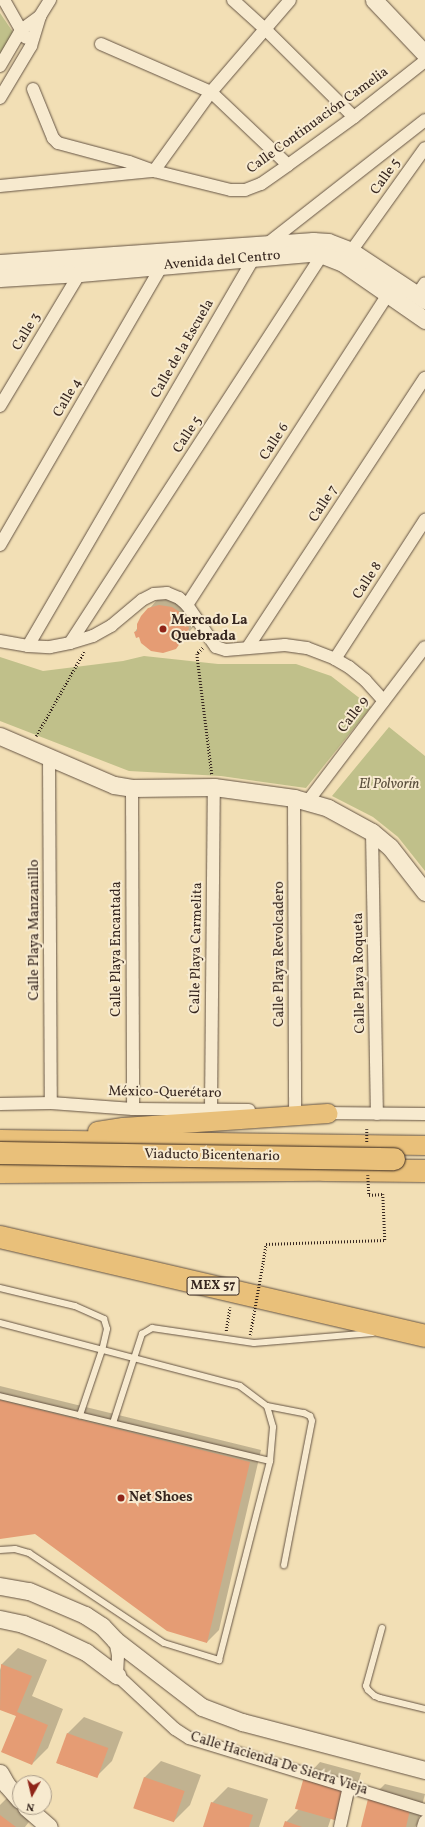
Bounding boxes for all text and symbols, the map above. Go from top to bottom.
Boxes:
street label: Calle Continuación Camelia [244,64,392,178]
street label: Calle 5 [367,156,405,198]
street label: Avenida del Centro [163,248,281,274]
street label: Calle de la Escuela [148,296,218,402]
street label: Calle 3 [9,310,45,354]
street label: Calle 4 [50,375,86,421]
street label: Calle 5 [170,413,206,457]
street label: Calle 6 [257,420,293,464]
street label: Calle 7 [306,482,342,526]
street label: Calle 8 [350,559,386,603]
place label: Mercado La Quebrada [171,613,248,646]
marker: Mercado La Quebrada [158,624,168,634]
street label: Calle 9 [335,693,373,737]
park label: El Polvorín [359,777,419,793]
street label: Calle Playa Manzanillo [27,860,43,1000]
street label: Calle Playa Encantada [109,881,125,1017]
street label: Calle Playa Revolcadero [272,881,288,1027]
street label: Calle Playa Carmelita [187,882,207,1014]
street label: Calle Playa Roqueta [351,912,369,1034]
street label: México-Querétaro [108,1084,222,1102]
street label: Viaducto Bicentenario [144,1146,280,1166]
road number: MEX 57 [186,1275,240,1297]
place label: Net Shoes [129,1490,193,1506]
marker: Net Shoes [116,1493,126,1503]
street label: Calle Hacienda De Sierra Vieja [188,1729,370,1799]
north arrow [12,1775,52,1815]
text: N [25,1798,35,1814]

